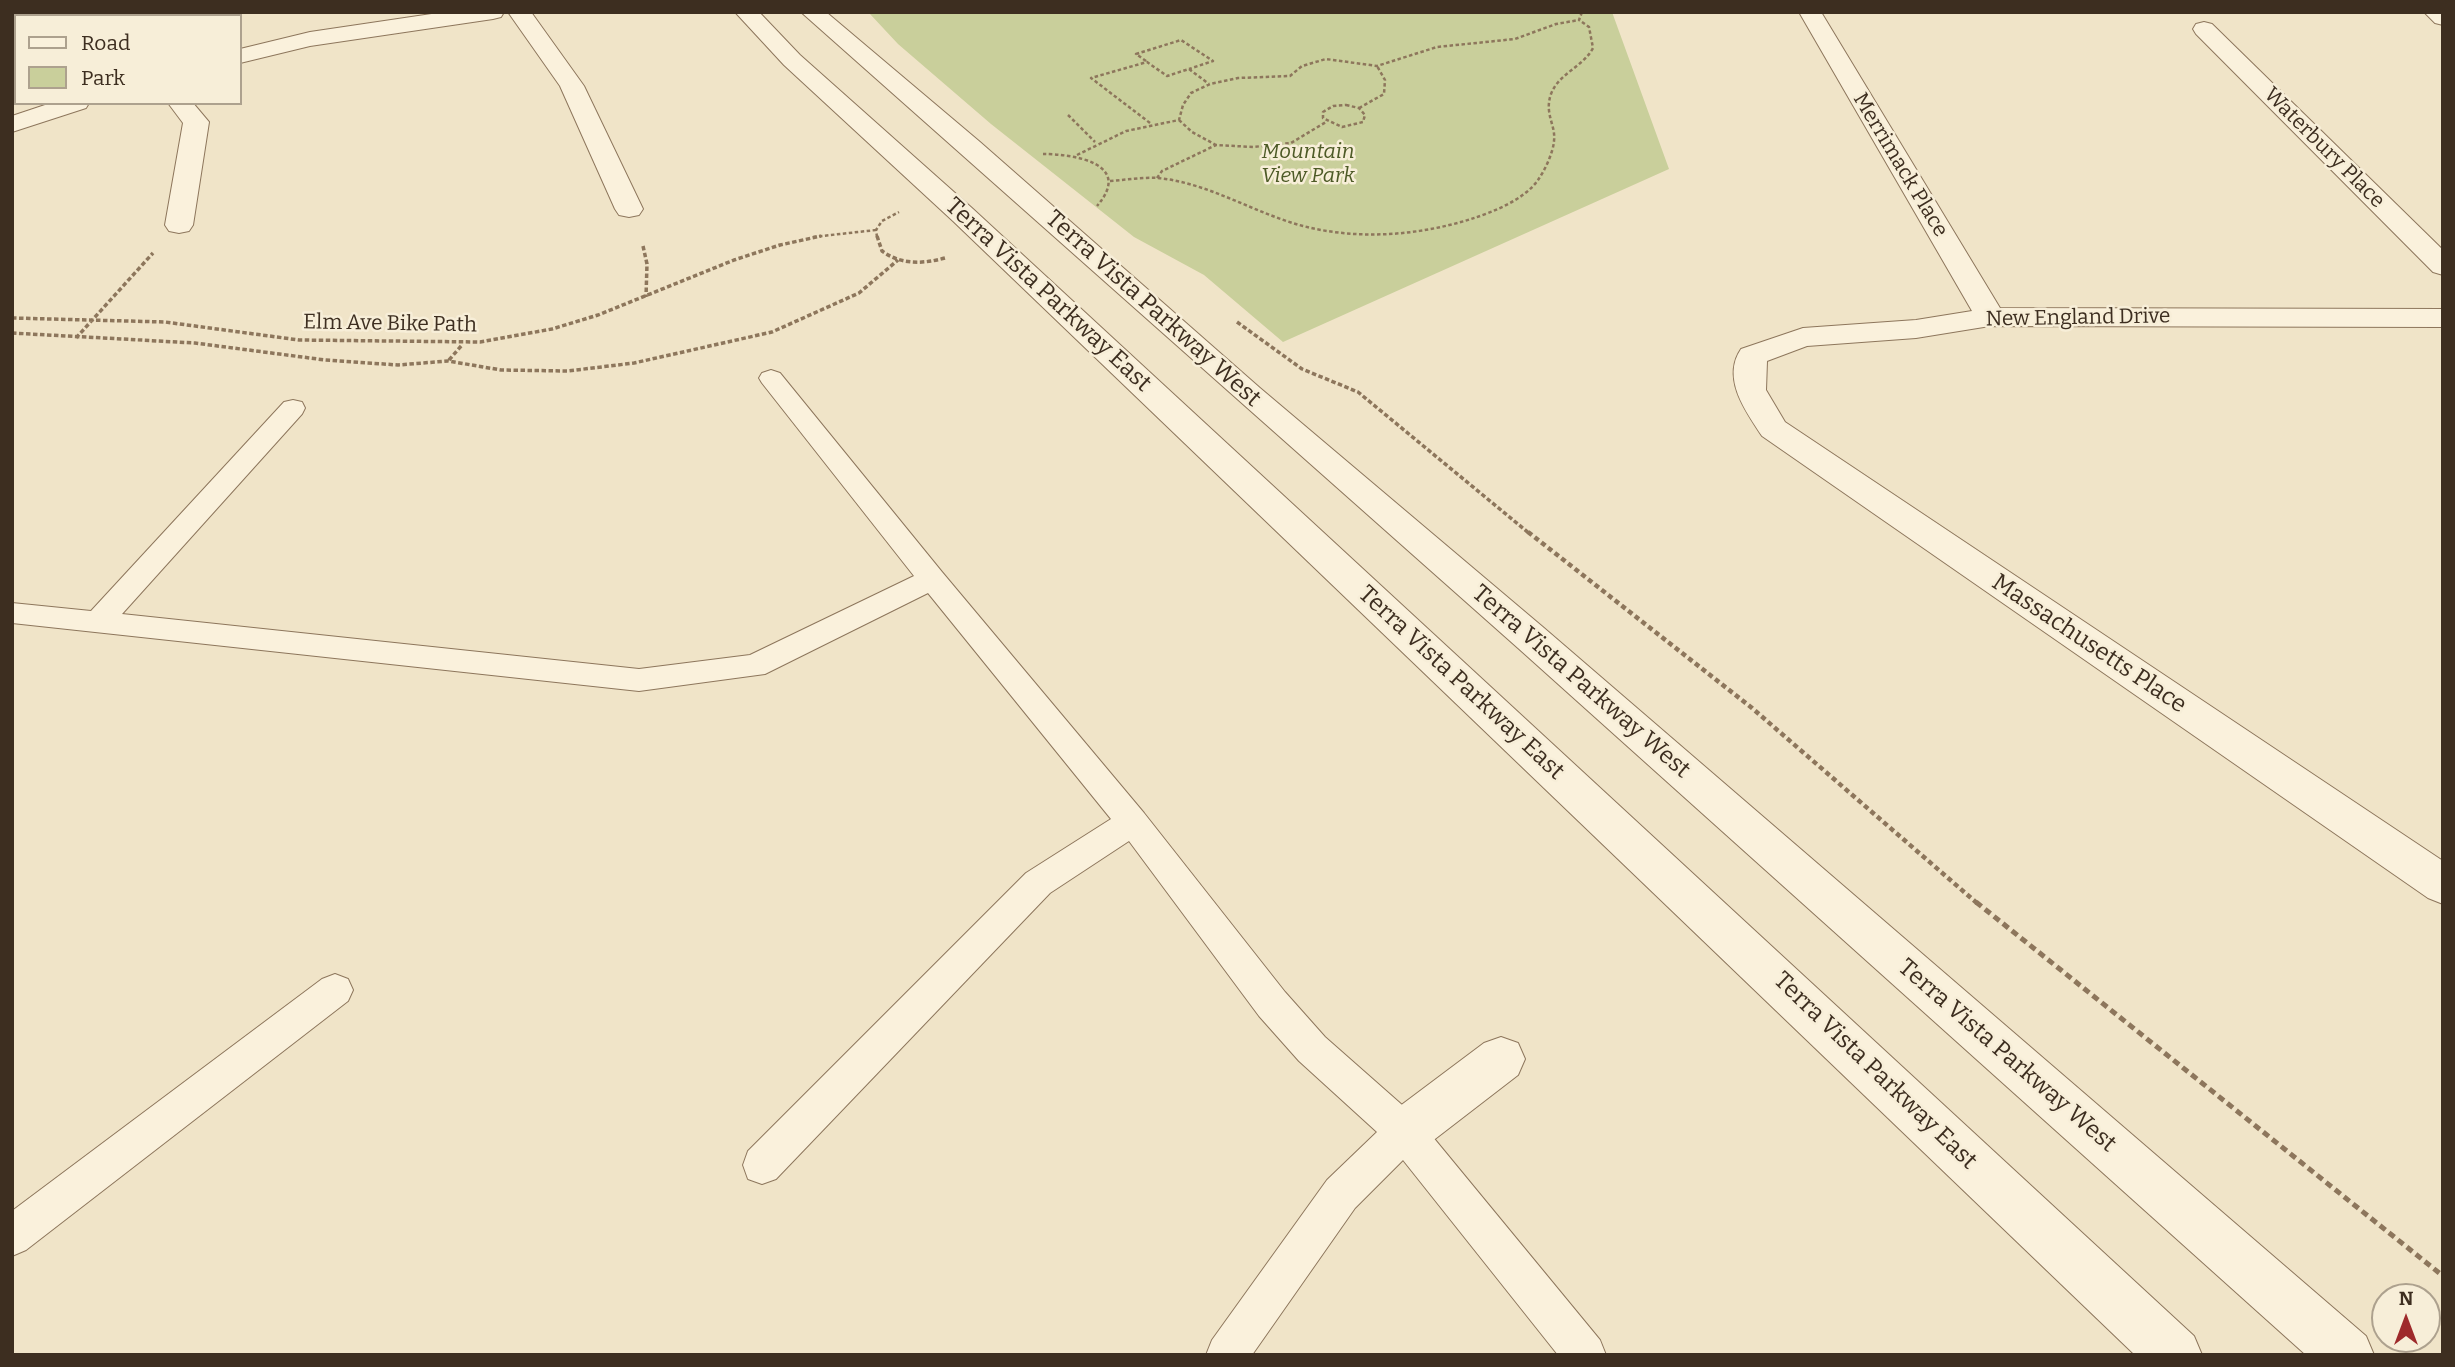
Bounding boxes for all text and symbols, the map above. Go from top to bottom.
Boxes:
legend [14,14,242,105]
text: Road [81,30,130,56]
text: Park [81,65,125,91]
street label: Waterbury Place [2258,82,2390,214]
street label: Merrimack Place [1847,88,1953,242]
park label: Mountain View Park [1261,139,1355,189]
street label: Terra Vista Parkway East [939,192,1157,398]
street label: Terra Vista Parkway West [1039,205,1267,413]
street label: New England Drive [1985,304,2171,332]
street label: Elm Ave Bike Path [303,310,477,338]
street label: Massachusetts Place [1986,568,2192,720]
street label: Terra Vista Parkway West [1466,579,1696,785]
street label: Terra Vista Parkway East [1352,580,1570,786]
street label: Terra Vista Parkway West [1892,953,2122,1159]
street label: Terra Vista Parkway East [1767,966,1983,1176]
north arrow [2371,1283,2441,1353]
text: N [2399,1287,2413,1310]

